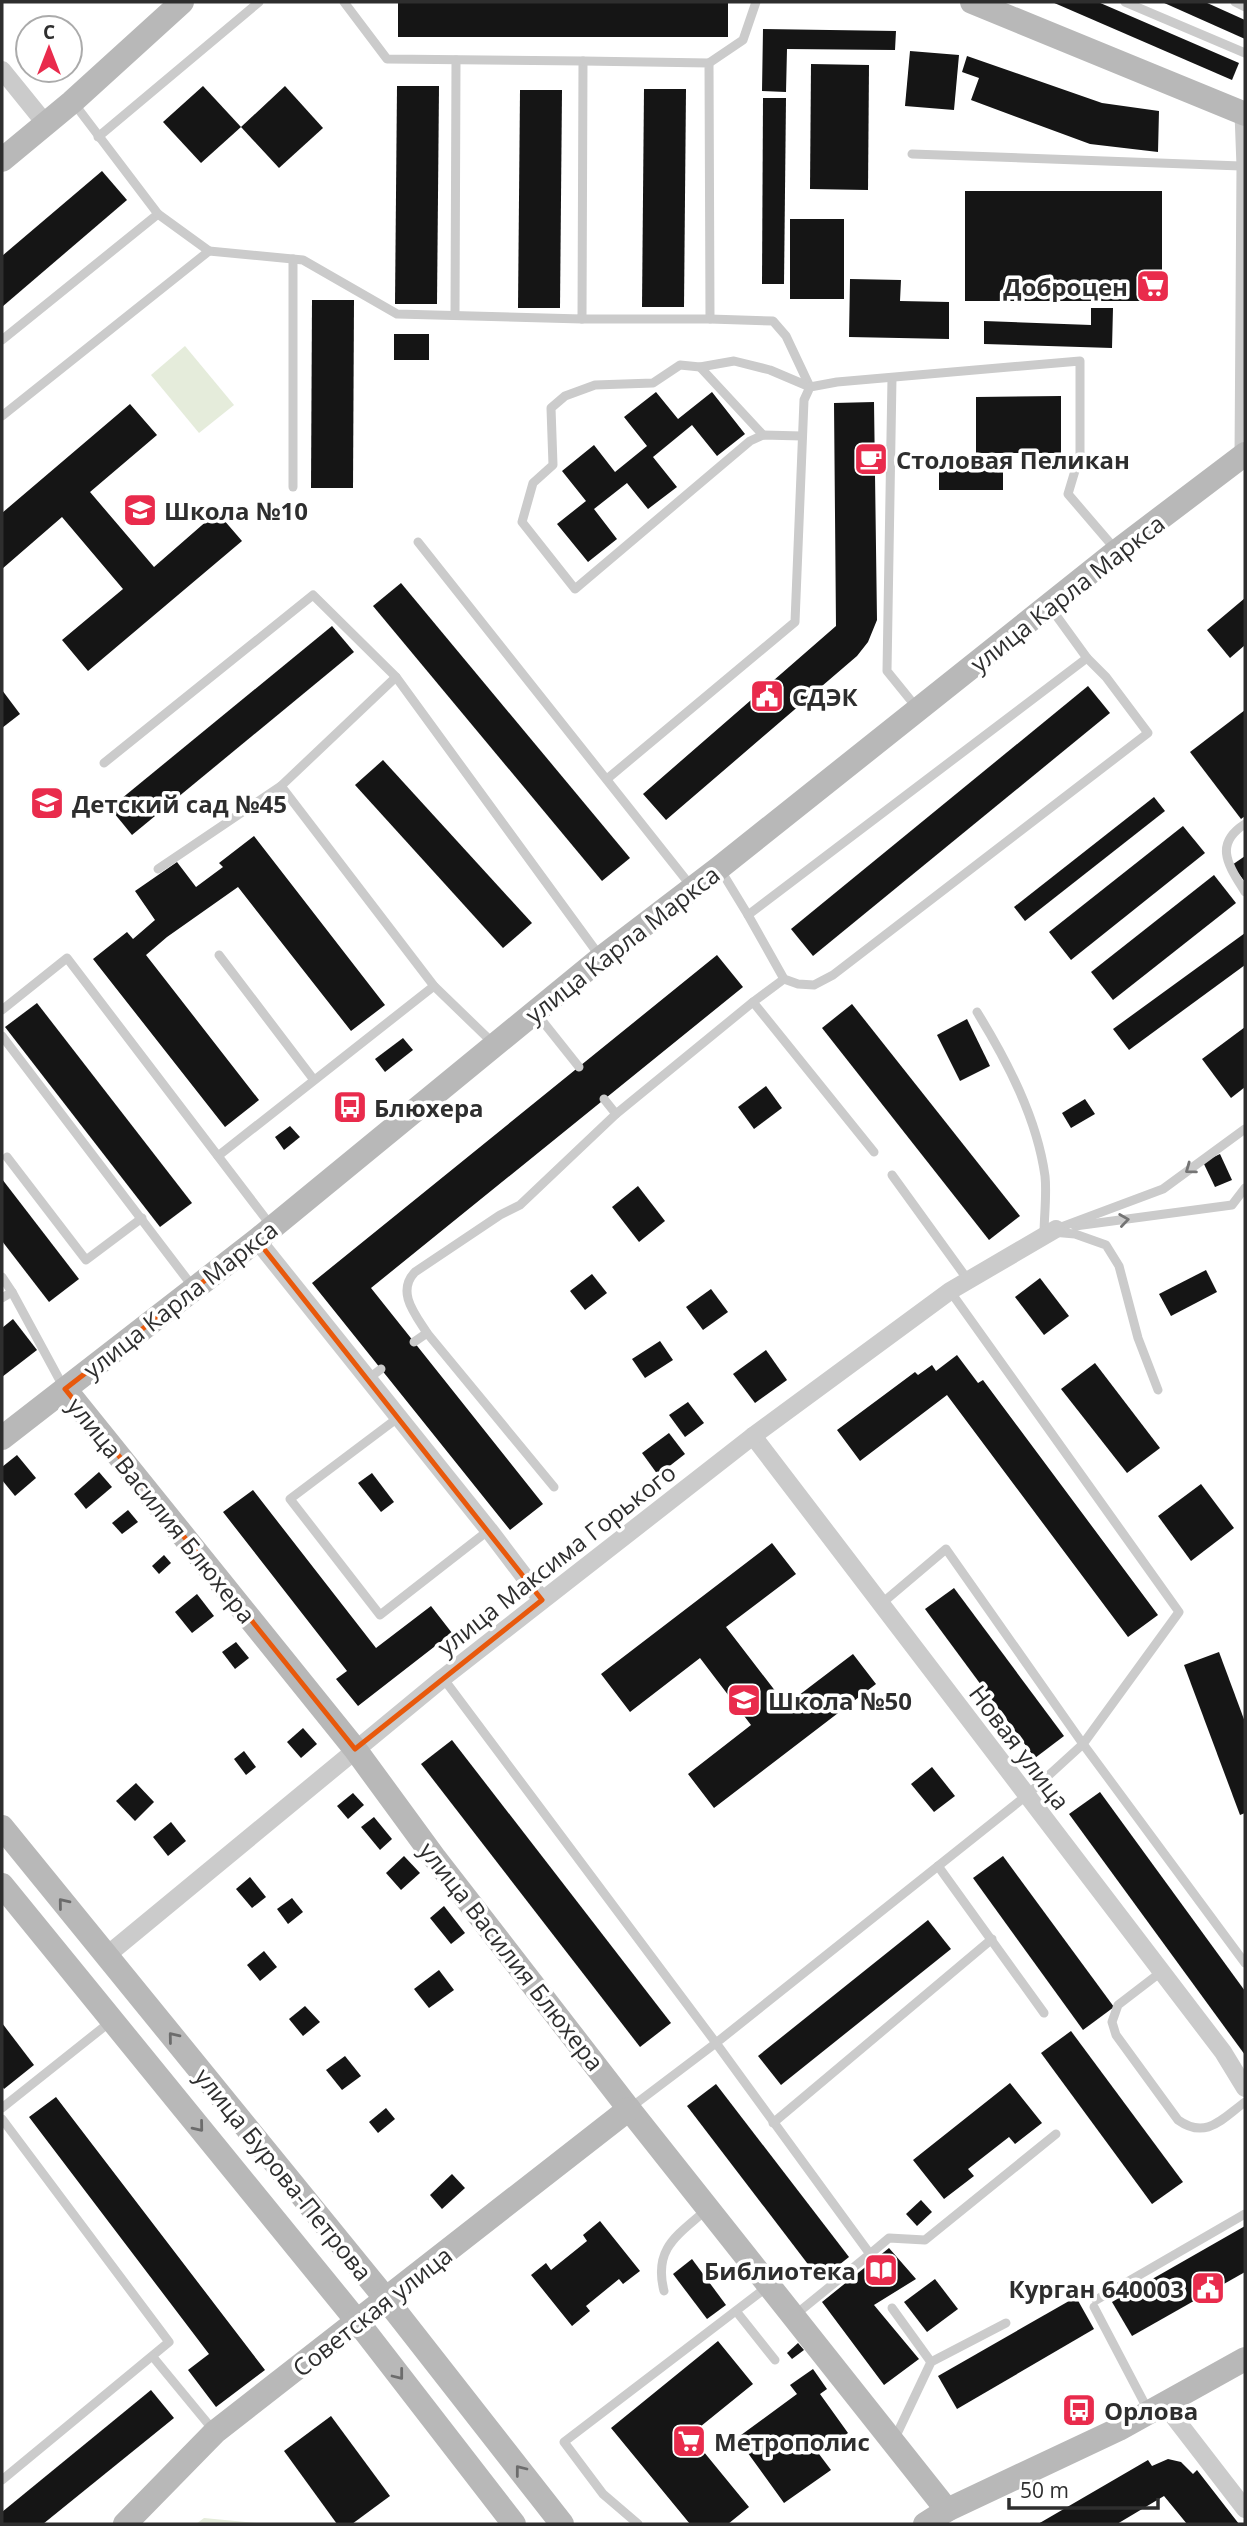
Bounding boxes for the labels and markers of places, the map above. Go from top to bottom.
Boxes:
supermarket icon: Доброцен [1134,267,1172,305]
place label: Доброцен [1003,270,1128,303]
cafe icon: Столовая Пеликан [852,440,890,478]
place label: Столовая Пеликан [896,443,1130,476]
school or university icon: Школа №10 [121,491,159,529]
place label: Школа №10 [164,494,308,527]
public building icon: СДЭК [748,677,786,715]
place label: СДЭК [792,680,859,713]
school or university icon: Детский сад №45 [28,784,66,822]
place label: Детский сад №45 [72,787,287,820]
bus stop icon: Блюхера [331,1088,369,1126]
place label: Блюхера [374,1091,484,1124]
school or university icon: Школа №50 [725,1681,763,1719]
place label: Школа №50 [768,1684,912,1717]
library icon: Библиотека [862,2251,900,2289]
place label: Библиотека [704,2254,856,2287]
public building icon: Курган 640003 [1189,2269,1227,2307]
place label: Курган 640003 [1009,2272,1184,2305]
bus stop icon: Орлова [1060,2391,1098,2429]
place label: Орлова [1104,2394,1198,2427]
supermarket icon: Метрополис [670,2422,708,2460]
place label: Метрополис [714,2425,870,2458]

